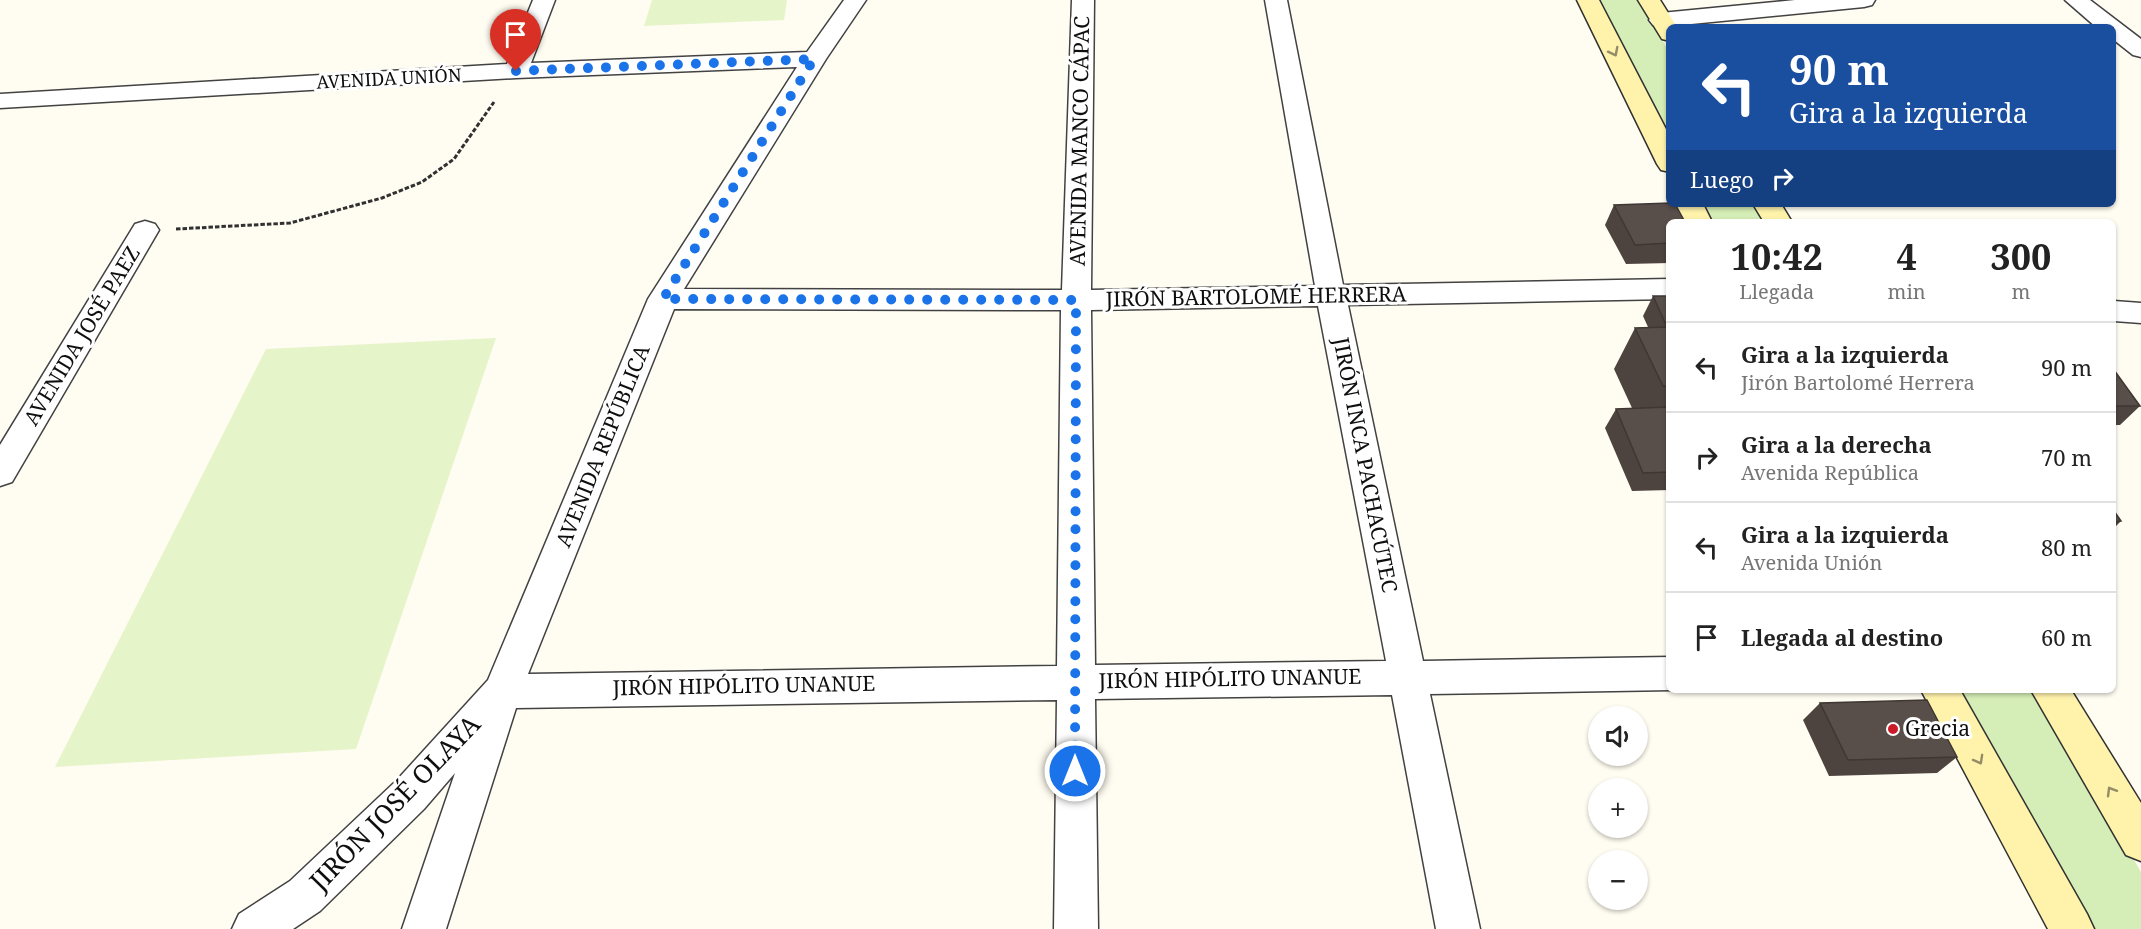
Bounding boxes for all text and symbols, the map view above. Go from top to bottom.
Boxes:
pin [490,9,541,71]
street label: AVENIDA MANCO CÁPAC [1063,16,1095,266]
icon: arrive [499,18,532,51]
text: 90 m [1789,40,1889,97]
one-way arrow [1606,46,1618,57]
icon: left [1690,48,1768,126]
street label: AVENIDA UNIÓN [316,62,462,94]
text: Gira a la izquierda [1789,94,2028,131]
icon: right [1766,162,1799,195]
text: Luego [1690,164,1754,194]
text: 10:42 [1731,232,1823,281]
text: 4 [1896,232,1917,281]
text: 300 [1990,232,2051,281]
street label: AVENIDA JOSÉ PAEZ [17,241,146,430]
text: Llegada [1739,278,1814,305]
text: min [1888,278,1926,305]
text: m [2011,278,2030,305]
street label: JIRÓN BARTOLOMÉ HERRERA [1104,279,1407,313]
street label: JIRÓN INCA PACHACÚTEC [1327,334,1404,595]
text: Gira a la izquierda [1741,339,1949,369]
street label: AVENIDA REPÚBLICA [549,340,656,551]
icon: left [1690,351,1723,384]
text: 90 m [2041,352,2092,382]
text: Jirón Bartolomé Herrera [1741,369,1975,396]
text: Gira a la derecha [1741,429,1932,459]
icon: right [1690,441,1723,474]
text: 70 m [2041,442,2092,472]
text: Avenida República [1741,459,1919,486]
text: Gira a la izquierda [1741,519,1949,549]
icon: left [1690,531,1723,564]
text: 80 m [2041,532,2092,562]
text: Avenida Unión [1741,549,1882,576]
icon: arrive [1690,621,1723,654]
text: Llegada al destino [1741,622,1943,652]
text: 60 m [2041,622,2092,652]
street label: JIRÓN HIPÓLITO UNANUE [1097,662,1362,694]
street label: JIRÓN HIPÓLITO UNANUE [611,669,876,701]
street label: JIRÓN JOSÉ OLAYA [300,706,488,899]
map controls [1588,706,1648,910]
button: sound [1588,706,1648,766]
place label: Grecia [1905,714,1970,742]
marker: Grecia [1886,722,1900,736]
position arrow [1043,739,1107,803]
one-way arrow [1972,753,1983,764]
button: + [1588,778,1648,838]
one-way arrow [2106,787,2118,797]
button: − [1588,850,1648,910]

